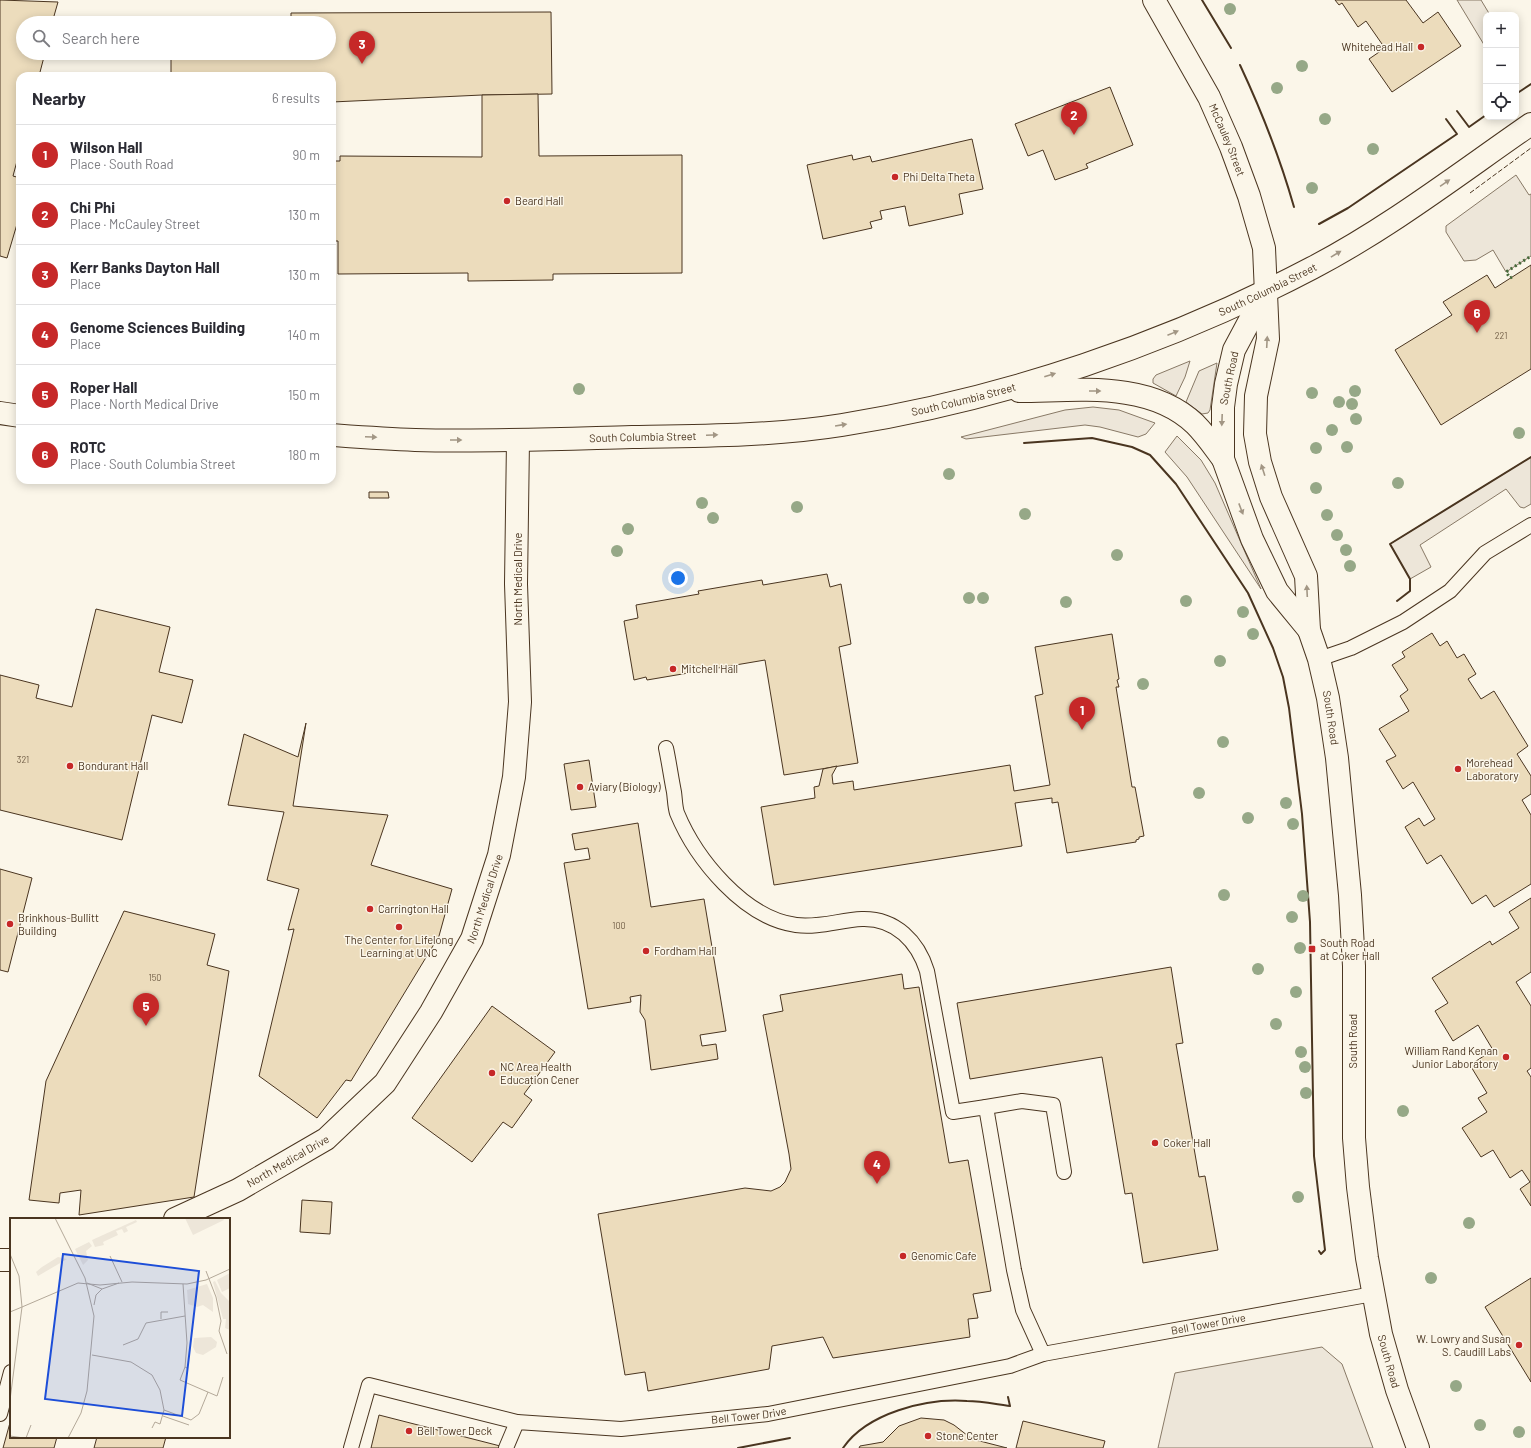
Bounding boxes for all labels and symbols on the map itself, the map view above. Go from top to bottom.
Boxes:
pin: 3 [349,31,375,64]
place label: Whitehead Hall [1342,40,1413,53]
marker: Whitehead Hall [1416,42,1426,52]
street label: McCauley Street [1207,101,1248,178]
pin: 2 [1061,102,1087,135]
place label: Phi Delta Theta [903,170,975,183]
marker: Phi Delta Theta [890,172,900,182]
one-way arrow [1440,179,1450,187]
place label: Beard Hall [515,194,563,207]
marker: Beard Hall [502,196,512,206]
one-way arrow [1330,250,1342,257]
street label: South Columbia Street [1216,260,1319,318]
pin: 6 [1464,300,1490,333]
one-way arrow [1167,329,1179,335]
house number: 221 [1495,330,1507,341]
one-way arrow [1264,336,1271,348]
street label: South Road [1216,350,1241,406]
one-way arrow [1044,372,1056,378]
street label: South Columbia Street [910,380,1017,418]
one-way arrow [1089,388,1102,394]
one-way arrow [1219,414,1225,427]
one-way arrow [835,422,847,428]
street label: South Columbia Street [589,429,697,444]
one-way arrow [706,432,718,439]
one-way arrow [365,434,377,441]
one-way arrow [450,437,463,443]
one-way arrow [1260,463,1266,475]
one-way arrow [1238,504,1244,516]
street label: North Medical Drive [511,532,524,625]
your location [668,568,688,588]
one-way arrow [1304,585,1311,597]
place label: Mitchell Hall [681,662,738,675]
marker: Mitchell Hall [668,664,678,674]
street label: South Road [1320,689,1342,746]
pin: 1 [1069,697,1095,730]
house number: 321 [17,754,29,765]
place label: Morehead Laboratory [1466,756,1519,782]
place label: Bondurant Hall [78,759,148,772]
marker: Bondurant Hall [65,761,75,771]
marker: Morehead Laboratory [1453,764,1463,774]
place label: Aviary (Biology) [588,780,661,793]
marker: Aviary (Biology) [575,782,585,792]
street label: North Medical Drive [464,852,505,946]
place label: Carrington Hall [378,902,449,915]
marker: Carrington Hall [365,904,375,914]
place label: Brinkhous-Bullitt Building [18,911,99,937]
marker: Brinkhous-Bullitt Building [5,919,15,929]
house number: 100 [612,920,626,931]
marker: The Center for Lifelong Learning at UNC [394,922,404,932]
place label: The Center for Lifelong Learning at UNC [345,933,454,959]
place label: South Road at Coker Hall [1320,936,1380,962]
place label: Fordham Hall [654,944,716,957]
marker: South Road at Coker Hall [1307,944,1317,954]
marker: Fordham Hall [641,946,651,956]
house number: 150 [149,972,161,983]
pin: 5 [133,993,159,1026]
street label: South Road [1346,1014,1359,1068]
place label: William Rand Kenan Junior Laboratory [1404,1044,1498,1070]
marker: William Rand Kenan Junior Laboratory [1501,1052,1511,1062]
place label: NC Area Health Education Cener [500,1060,579,1086]
marker: NC Area Health Education Cener [487,1068,497,1078]
street label: North Medical Drive [244,1132,331,1190]
place label: Coker Hall [1163,1136,1211,1149]
marker: Coker Hall [1150,1138,1160,1148]
pin: 4 [864,1151,890,1184]
inset map [10,1218,230,1438]
place label: Genomic Cafe [911,1249,977,1262]
marker: Genomic Cafe [898,1251,908,1261]
street label: Bell Tower Drive [1170,1310,1247,1337]
place label: W. Lowry and Susan S. Caudill Labs [1416,1332,1511,1358]
street label: South Road [1376,1333,1403,1389]
marker: W. Lowry and Susan S. Caudill Labs [1514,1340,1524,1350]
street label: Bell Tower Drive [710,1403,788,1426]
place label: Bell Tower Deck [417,1424,492,1437]
marker: Bell Tower Deck [404,1426,414,1436]
place label: Stone Center [936,1429,998,1442]
marker: Stone Center [923,1431,933,1441]

